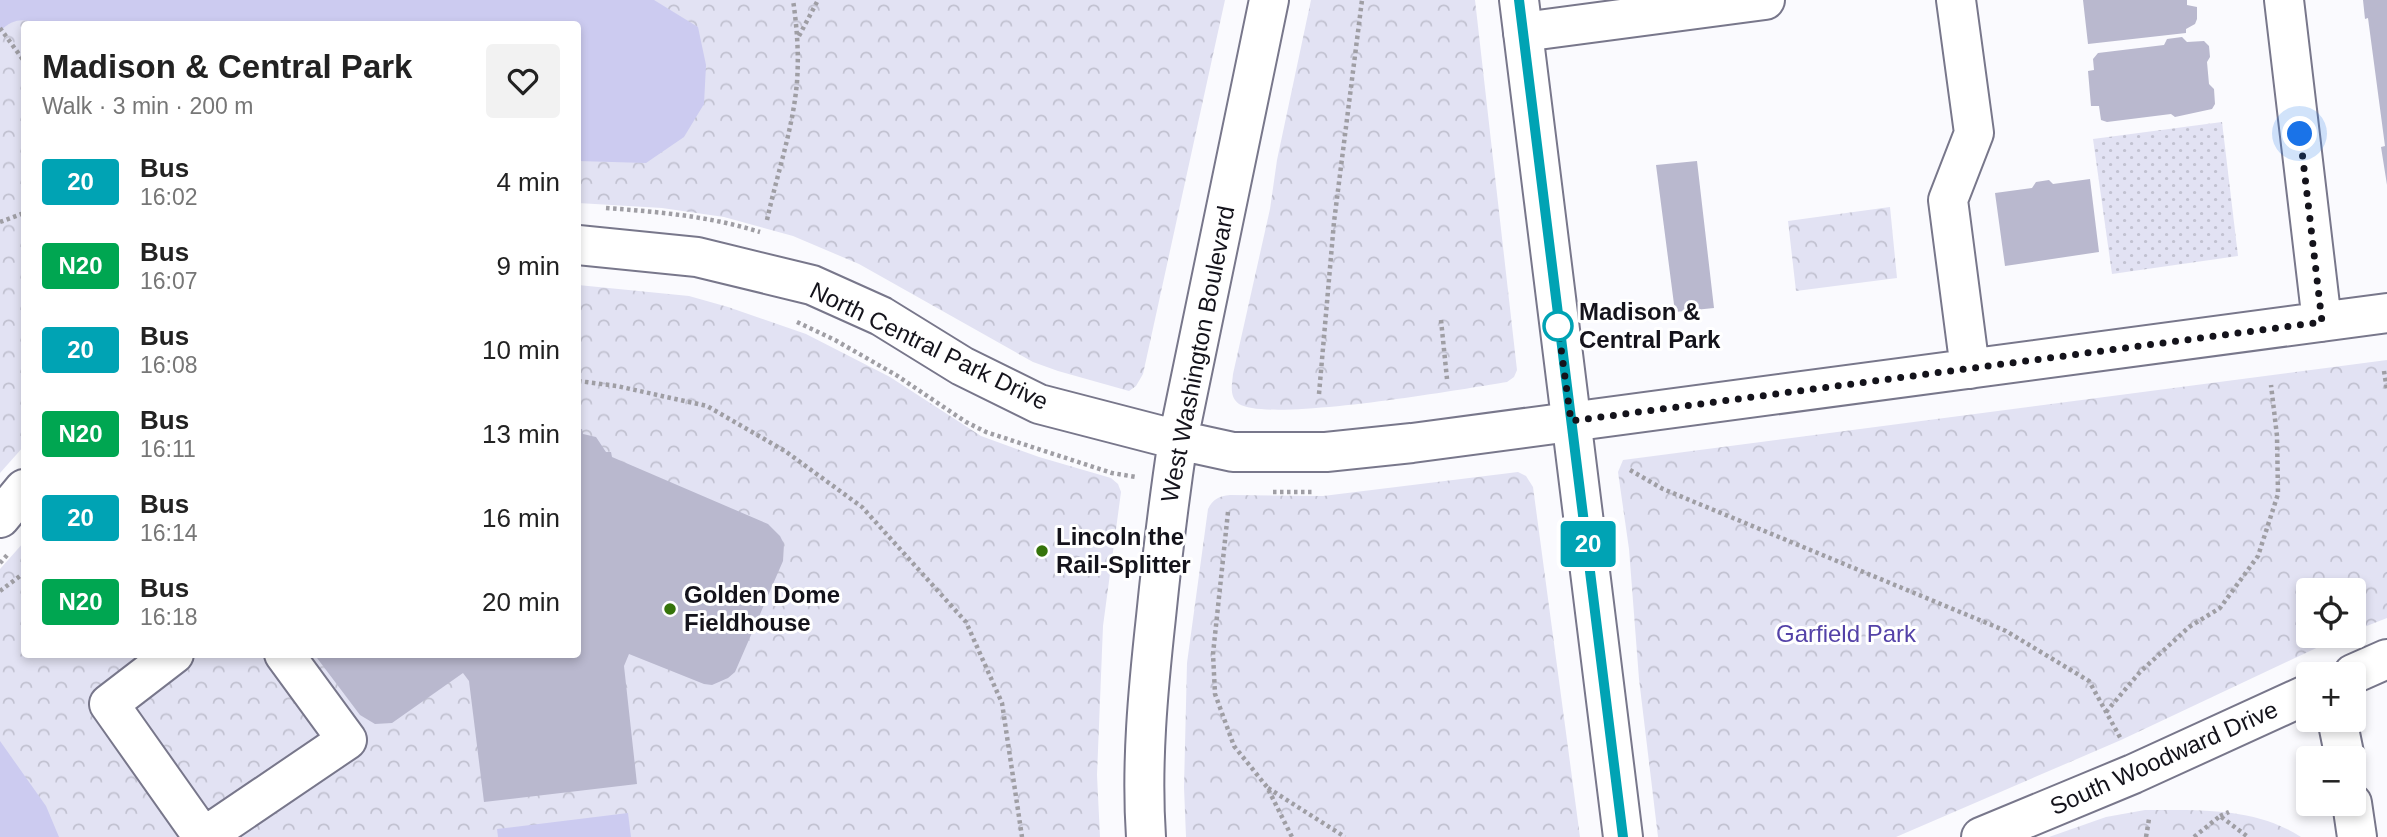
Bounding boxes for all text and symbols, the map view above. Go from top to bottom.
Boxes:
button: heart [486,44,560,118]
text: Madison & Central Park [42,48,412,85]
text: Walk · 3 min · 200 m [42,93,253,119]
your location [2282,116,2317,151]
text: Bus [140,153,189,183]
text: 4 min [496,167,560,197]
text: 20 [67,168,94,195]
text: 16:02 [140,184,198,210]
street label: West Washington Boulevard [1155,203,1240,504]
text: Bus [140,237,189,267]
text: 9 min [496,251,560,281]
text: N20 [58,252,103,279]
text: 16:07 [140,268,198,294]
street label: North Central Park Drive [806,276,1053,415]
place label: Madison & Central Park [1579,298,1721,353]
marker: Madison & Central Park [1543,311,1573,341]
text: Bus [140,321,189,351]
text: 10 min [482,335,560,365]
text: 20 [67,336,94,363]
text: 16:08 [140,352,198,378]
text: Bus [140,405,189,435]
text: 13 min [482,419,560,449]
text: N20 [58,420,103,447]
text: 16:11 [140,436,196,462]
text: Bus [140,489,189,519]
text: 16 min [482,503,560,533]
text: 20 [67,504,94,531]
text: 16:14 [140,520,198,546]
line badge: 20 [1556,521,1620,567]
place label: Lincoln the Rail-Splitter [1056,523,1191,578]
text: 20 [1575,530,1601,557]
marker: Lincoln the Rail-Splitter [1034,543,1050,559]
text: Bus [140,573,189,603]
map controls [2296,578,2366,816]
button: locate [2296,578,2366,648]
place label: Golden Dome Fieldhouse [684,581,840,636]
text: 20 min [482,587,560,617]
text: N20 [58,588,103,615]
marker: Golden Dome Fieldhouse [662,601,678,617]
text: 16:18 [140,604,198,630]
park label: Garfield Park [1776,620,1917,647]
button: + [2296,662,2366,732]
street label: South Woodward Drive [2046,695,2282,820]
button: − [2296,746,2366,816]

